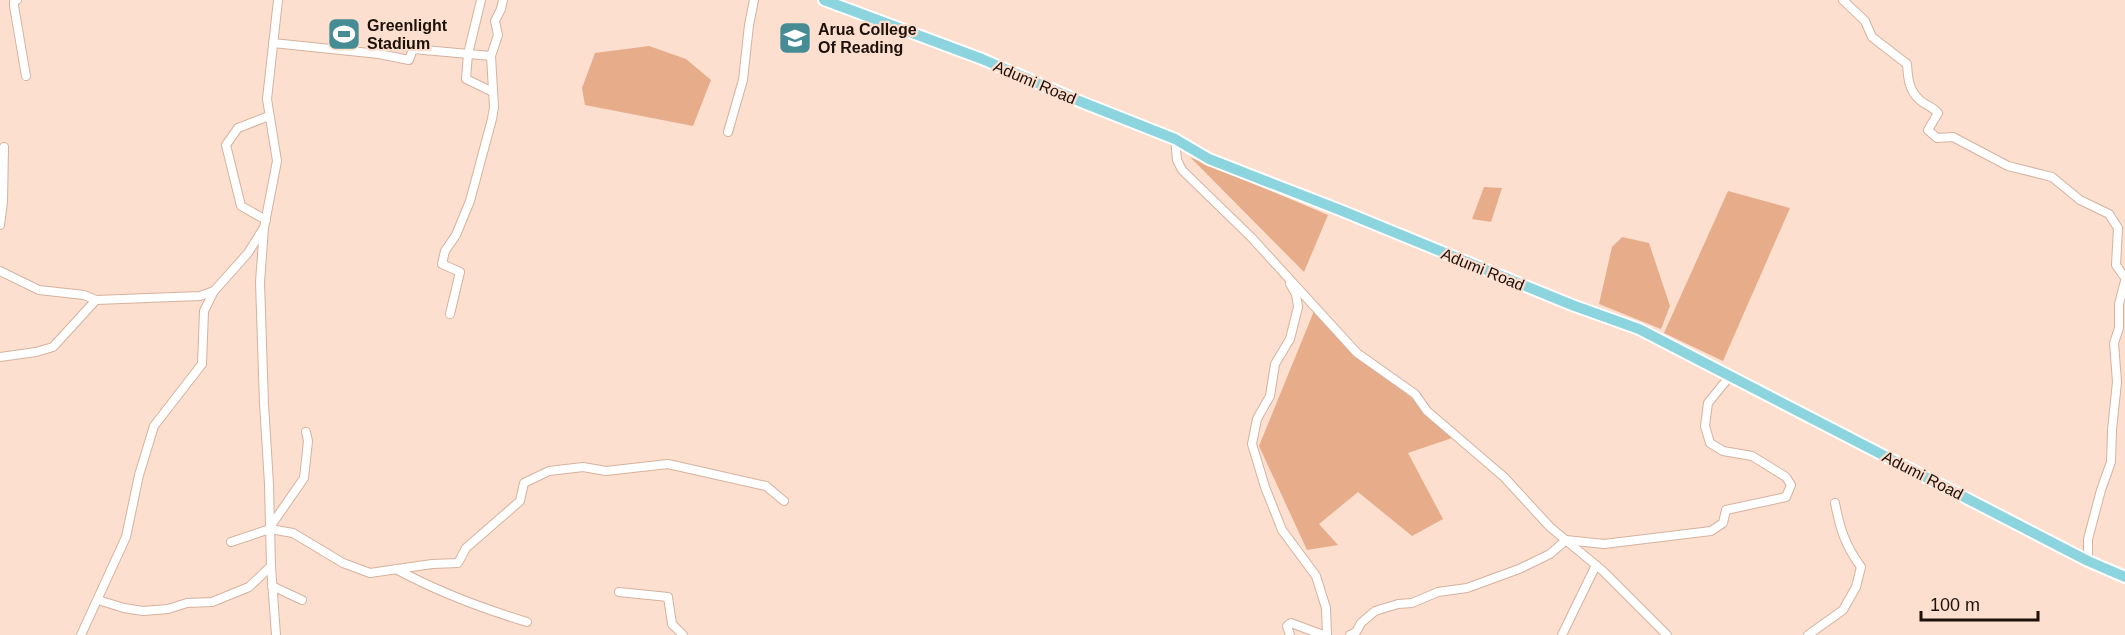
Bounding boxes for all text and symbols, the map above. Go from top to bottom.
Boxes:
sports icon: Greenlight Stadium [326,16,362,52]
place label: Greenlight Stadium [367,17,448,52]
school or university icon: Arua College Of Reading [777,20,813,56]
place label: Arua College Of Reading [818,21,917,56]
street label: Adumi Road [991,57,1079,107]
street label: Adumi Road [1439,245,1527,294]
street label: Adumi Road [1880,448,1966,503]
scale bar [1921,584,2038,622]
text: 100 m [1930,595,1980,615]

